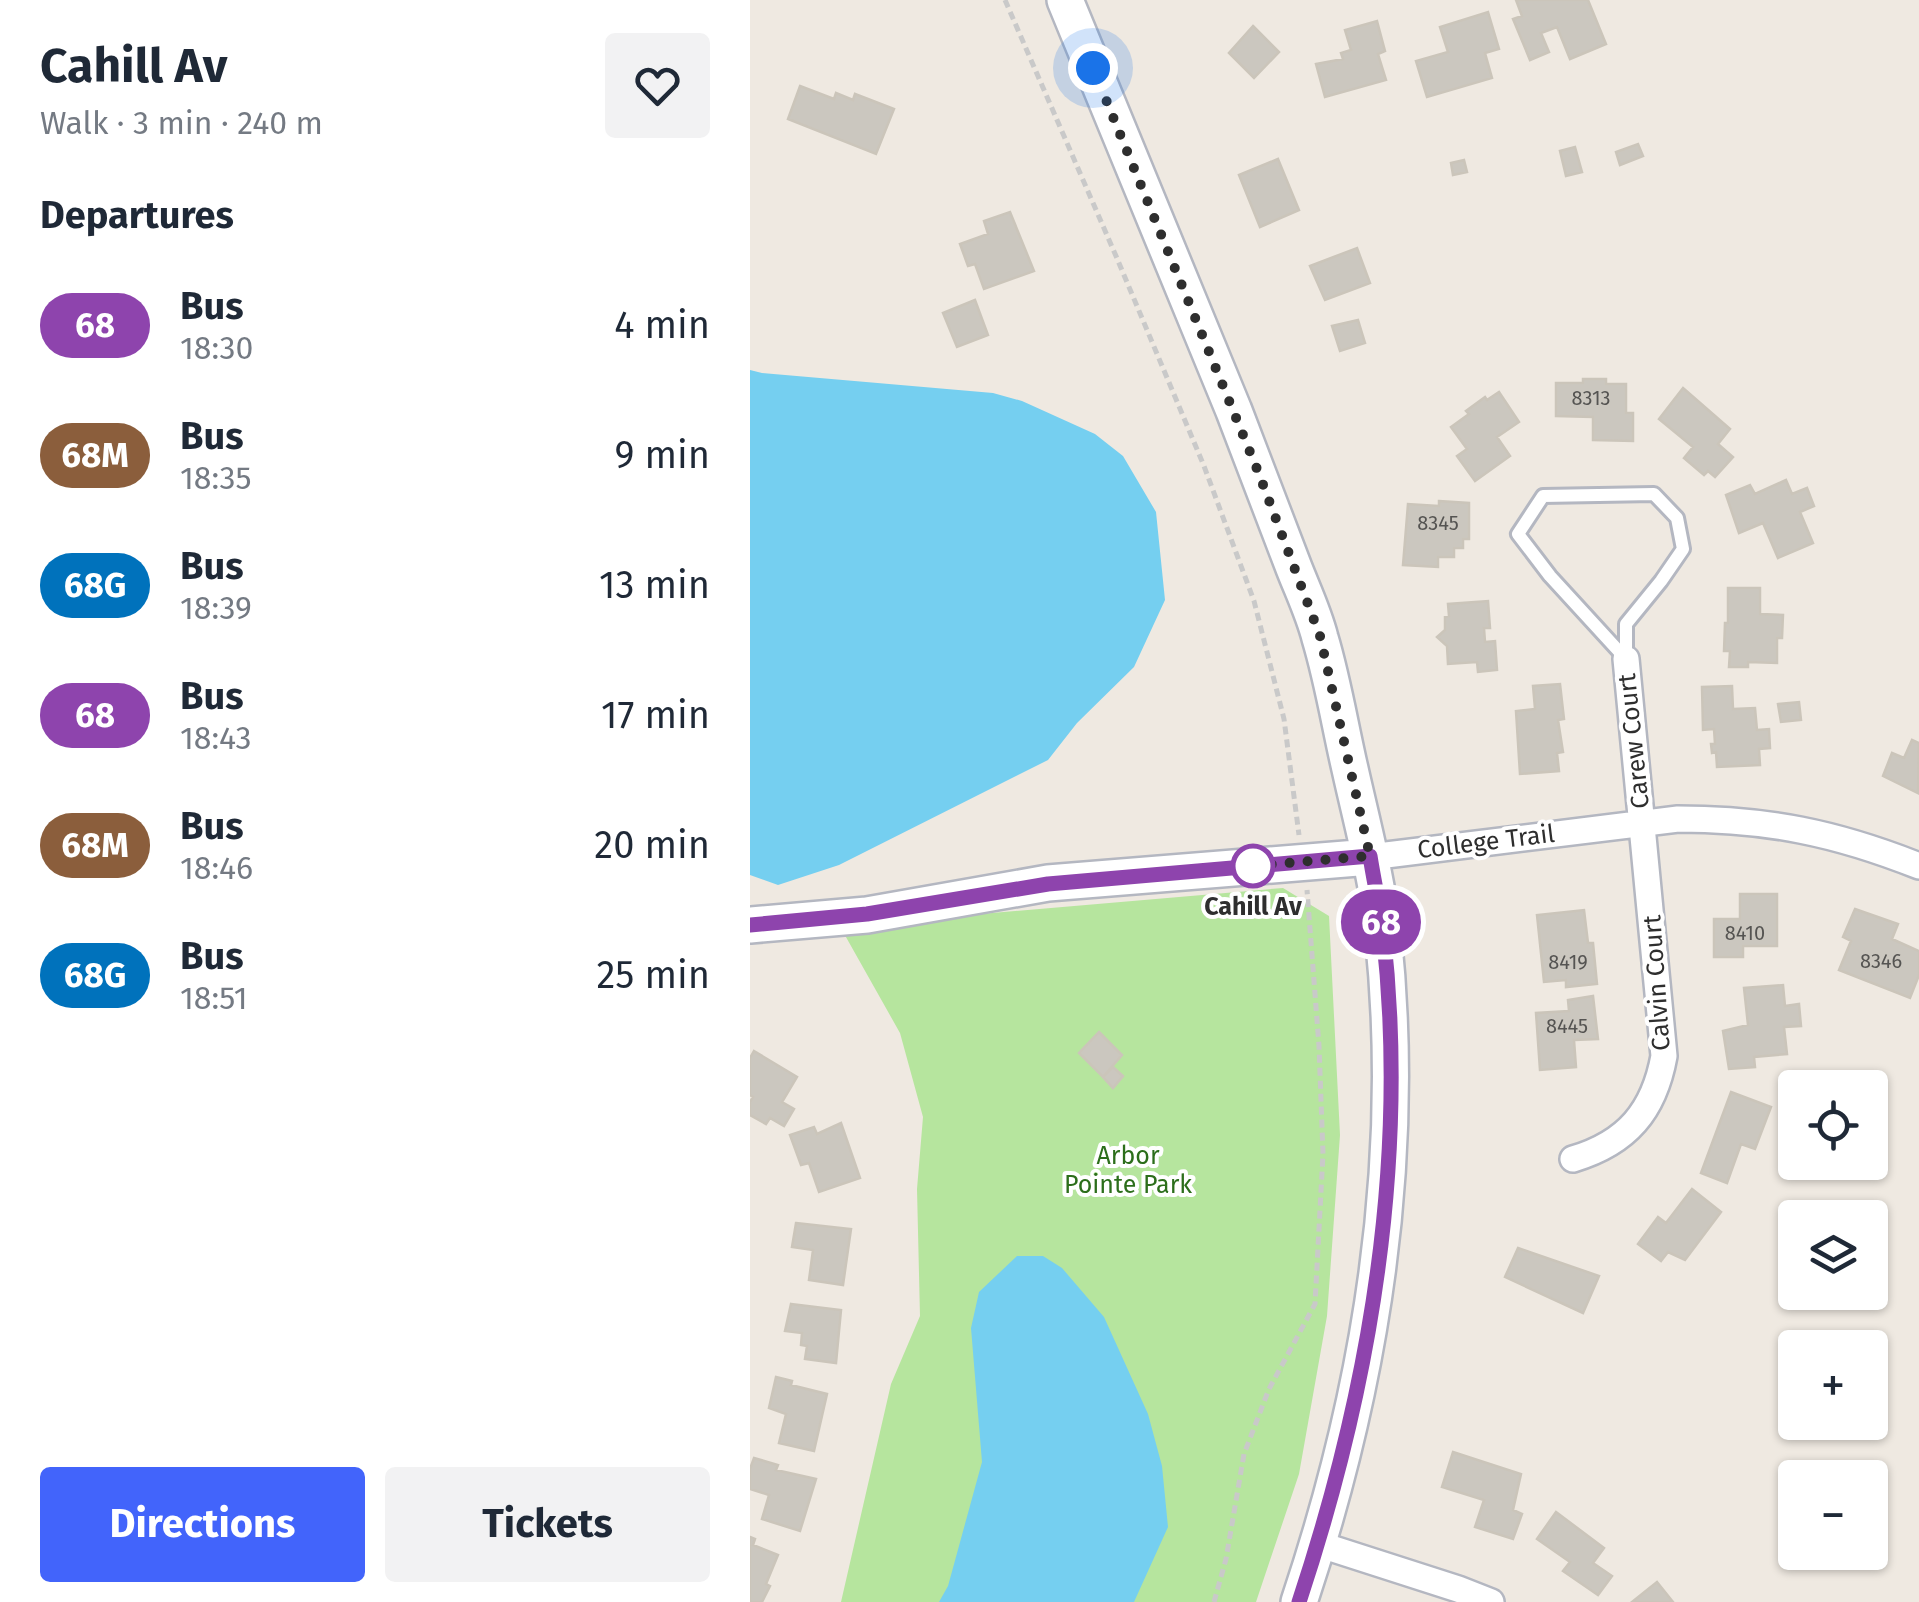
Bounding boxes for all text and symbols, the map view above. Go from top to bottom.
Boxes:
button: heart [605,33,710,138]
text: Cahill Av [40,37,228,95]
your location [1068,43,1118,93]
text: Walk · 3 min · 240 m [40,104,323,142]
text: Departures [40,192,234,238]
text: Bus [180,283,244,329]
text: 4 min [614,302,710,348]
text: 68 [75,304,115,346]
text: 18:30 [180,329,253,367]
house number: 8313 [1571,386,1611,410]
text: Bus [180,413,244,459]
text: 9 min [614,432,710,478]
text: 68M [61,434,129,476]
text: 18:35 [180,459,251,497]
house number: 8345 [1417,511,1459,535]
text: Bus [180,543,244,589]
text: 13 min [599,562,710,608]
text: 68G [64,564,126,606]
text: 18:39 [180,589,252,627]
street label: Carew Court [1612,671,1656,810]
text: Bus [180,673,244,719]
text: 17 min [601,692,710,738]
text: 68 [75,694,115,736]
text: 18:43 [180,719,251,757]
text: Bus [180,803,244,849]
street label: College Trail [1416,819,1556,865]
text: 20 min [594,822,710,868]
text: 68M [61,824,129,866]
marker: Cahill Av [1232,845,1274,887]
text: 18:46 [180,849,253,887]
line badge: 68 [1336,890,1426,954]
place label: Cahill Av [1204,892,1302,922]
text: 68 [1361,901,1401,943]
street label: Calvin Court [1637,913,1677,1052]
house number: 8410 [1725,921,1765,945]
text: Bus [180,933,244,979]
house number: 8346 [1860,949,1902,973]
house number: 8419 [1548,950,1588,974]
text: 25 min [597,952,710,998]
text: 68G [64,954,126,996]
text: 18:51 [180,979,248,1017]
house number: 8445 [1546,1014,1588,1038]
map controls [1778,1070,1888,1570]
button: locate [1778,1070,1888,1180]
park label: Arbor Pointe Park [1064,1141,1192,1200]
button: layers [1778,1200,1888,1310]
button: + [1778,1330,1888,1440]
button: − [1778,1460,1888,1570]
button: Directions [40,1467,365,1582]
button: Tickets [385,1467,710,1582]

